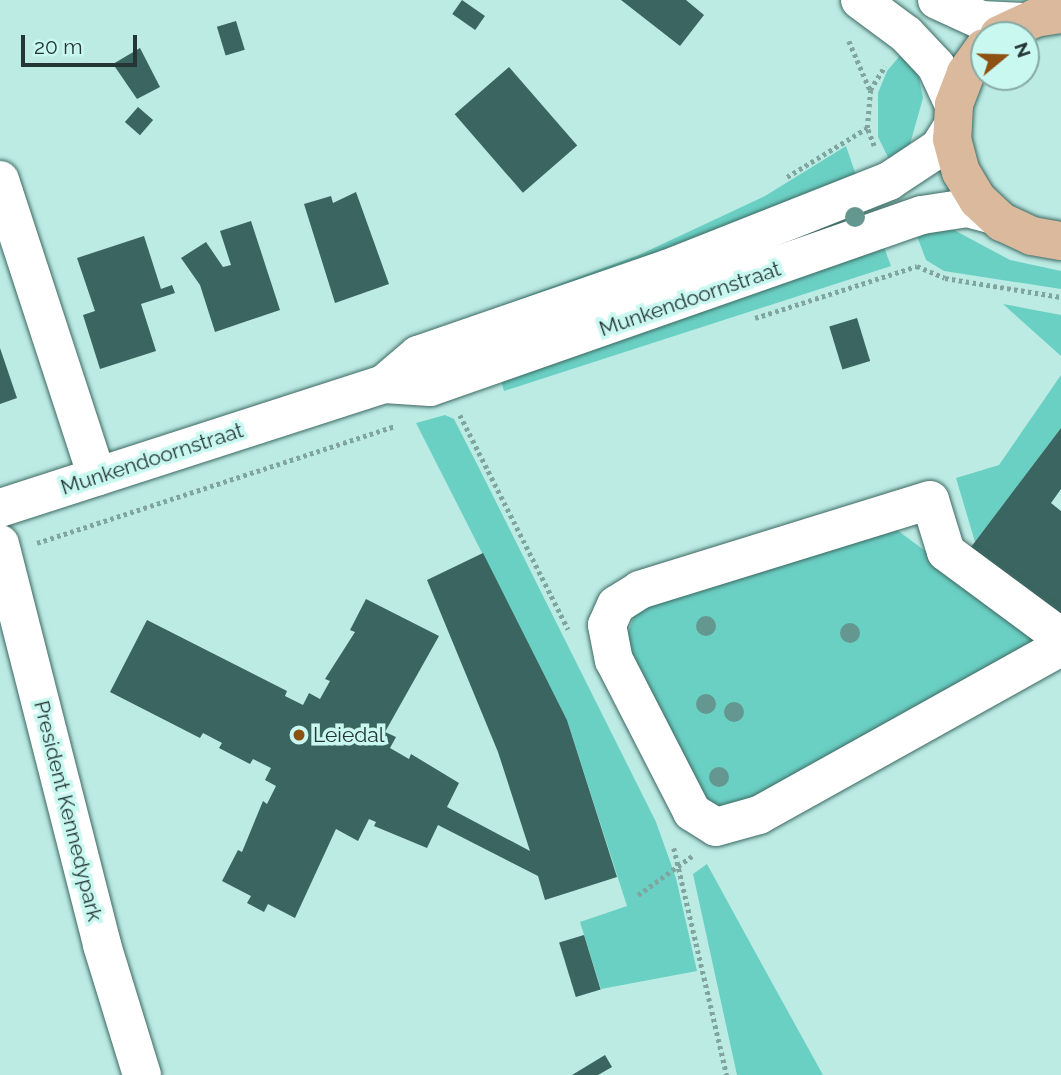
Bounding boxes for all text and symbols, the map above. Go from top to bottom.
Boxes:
scale bar [24,21,140,65]
north arrow [970,21,1040,91]
text: 20 m [34,34,82,59]
text: N [1010,39,1036,60]
street label: Munkendoornstraat [596,256,784,342]
street label: Munkendoornstraat [58,418,246,500]
street label: President Kennedypark [28,698,108,924]
place label: Leiedal [313,722,384,748]
marker: Leiedal [291,727,307,743]

